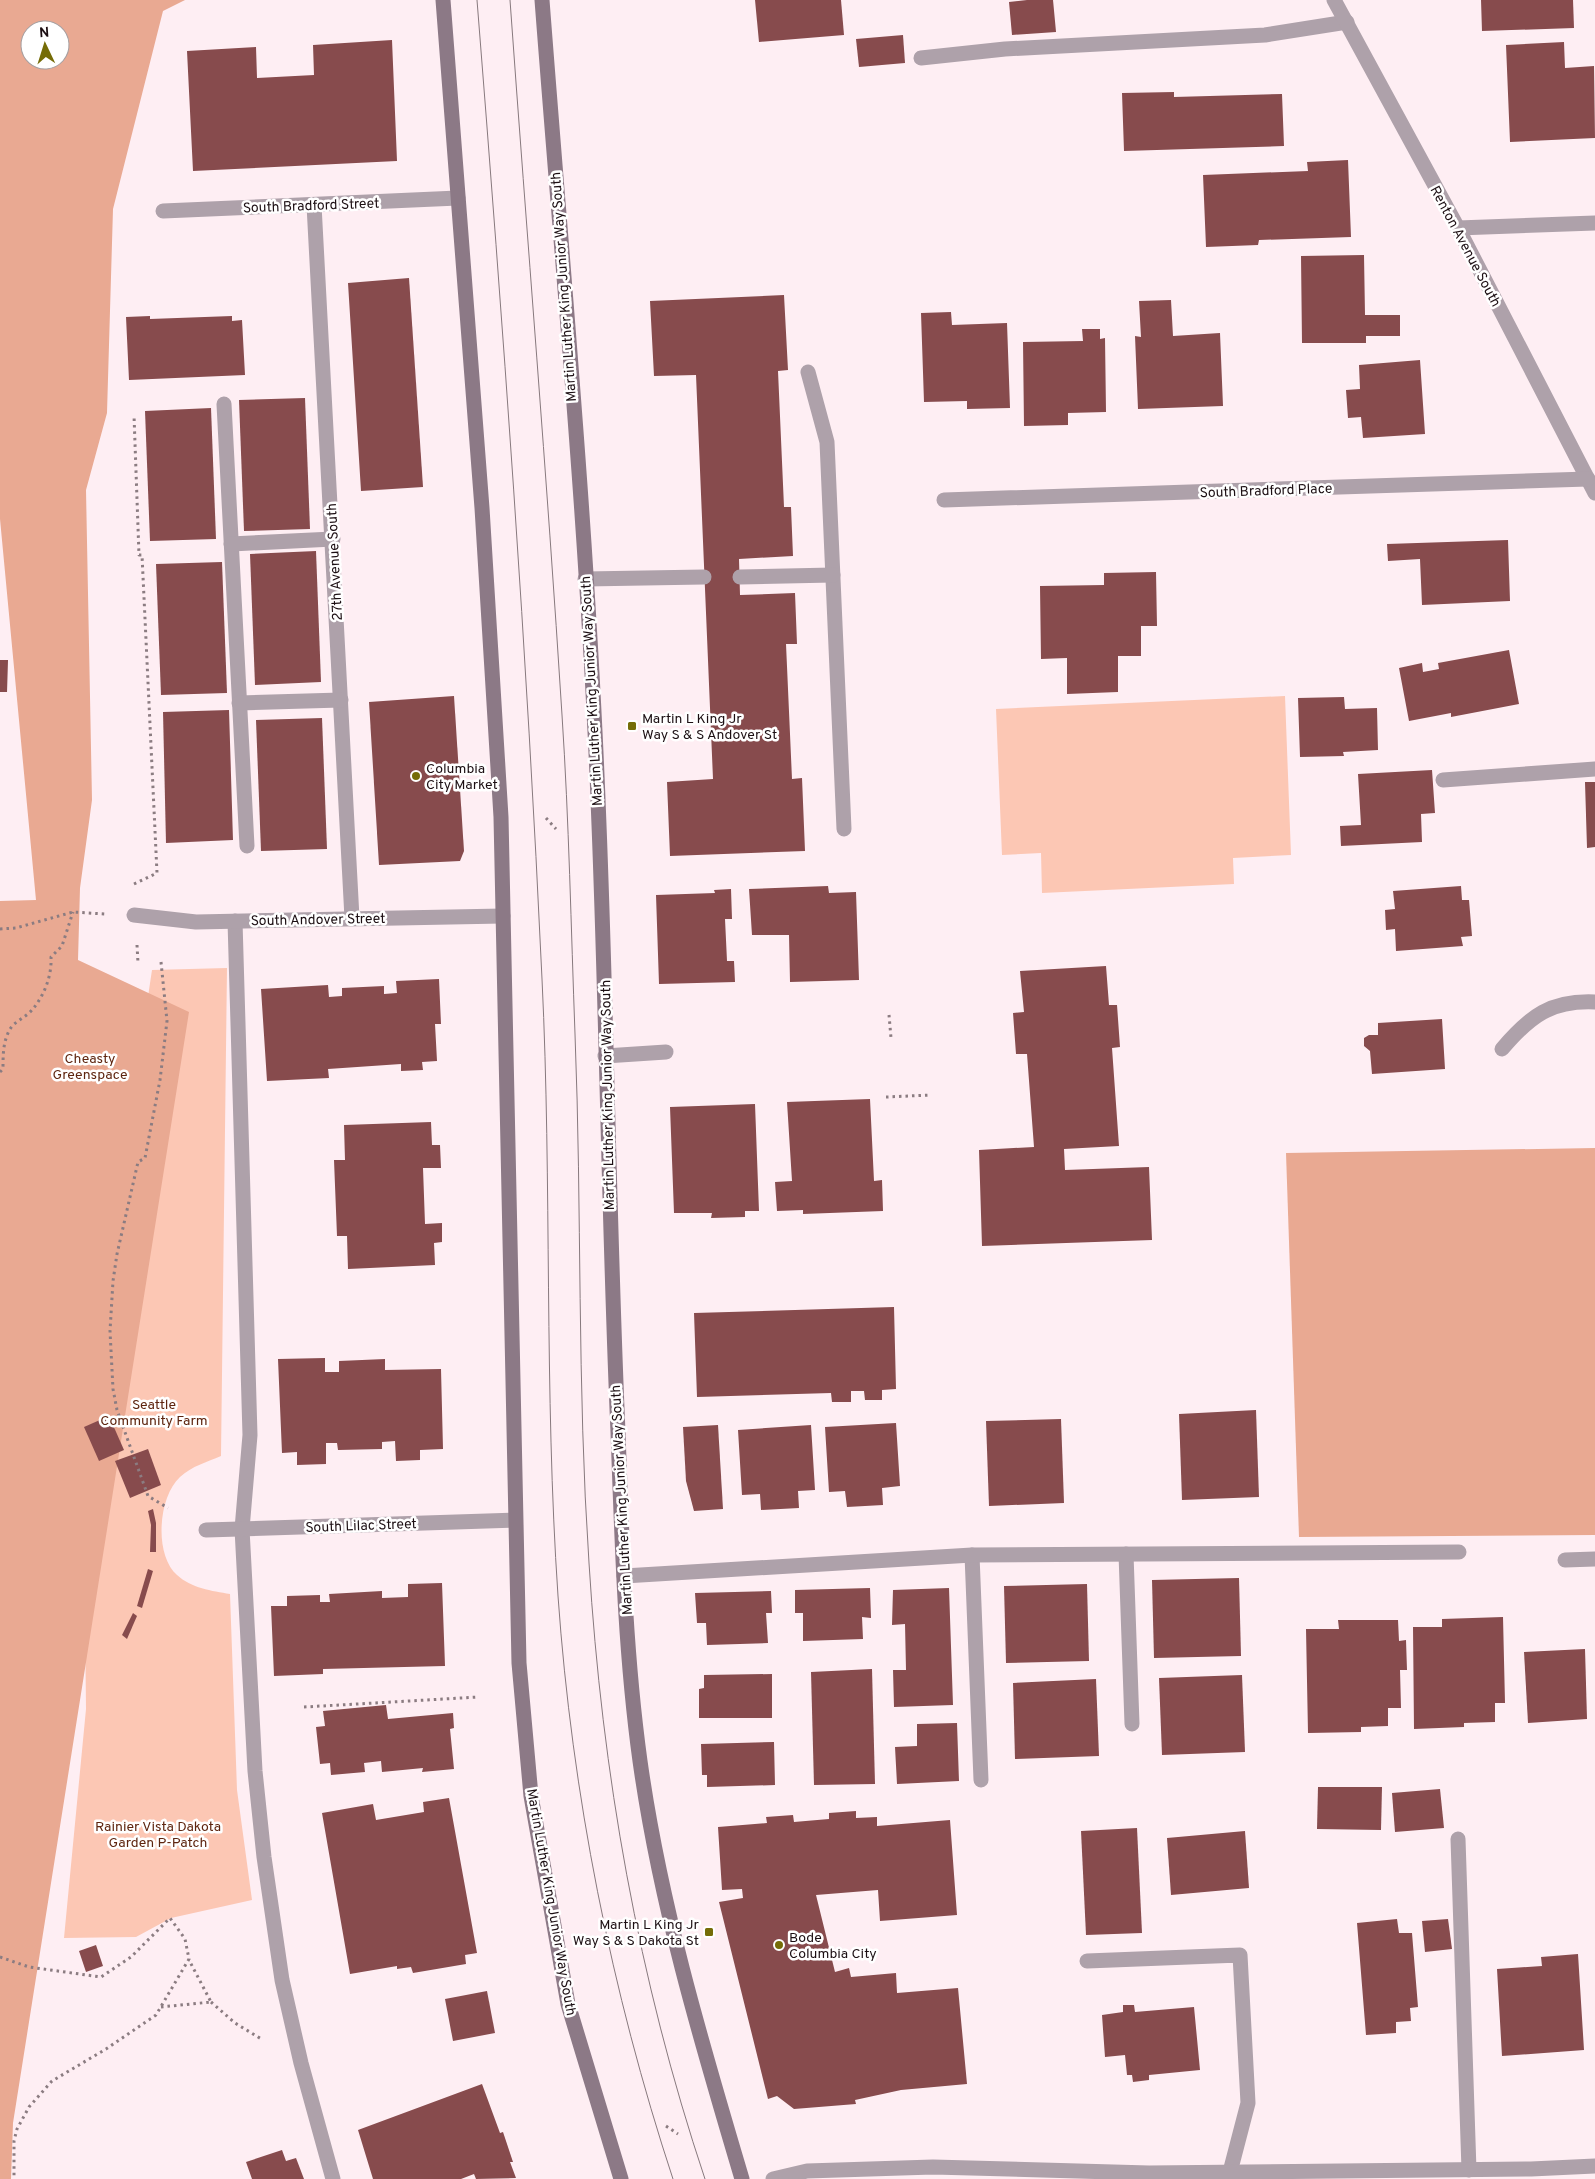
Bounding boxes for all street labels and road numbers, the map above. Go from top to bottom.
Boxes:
street label: Martin Luther King Junior Way South [548,171,581,402]
street label: Renton Avenue South [1426,183,1504,310]
street label: South Bradford Street [242,196,380,217]
street label: South Bradford Place [1199,481,1333,502]
street label: 27th Avenue South [324,503,347,621]
street label: Martin Luther King Junior Way South [578,575,607,806]
street label: South Andover Street [251,911,386,930]
street label: Martin Luther King Junior Way South [598,980,619,1210]
street label: Martin Luther King Junior Way South [608,1384,637,1615]
street label: South Lilac Street [305,1516,417,1537]
street label: Martin Luther King Junior Way South [522,1787,579,2017]

